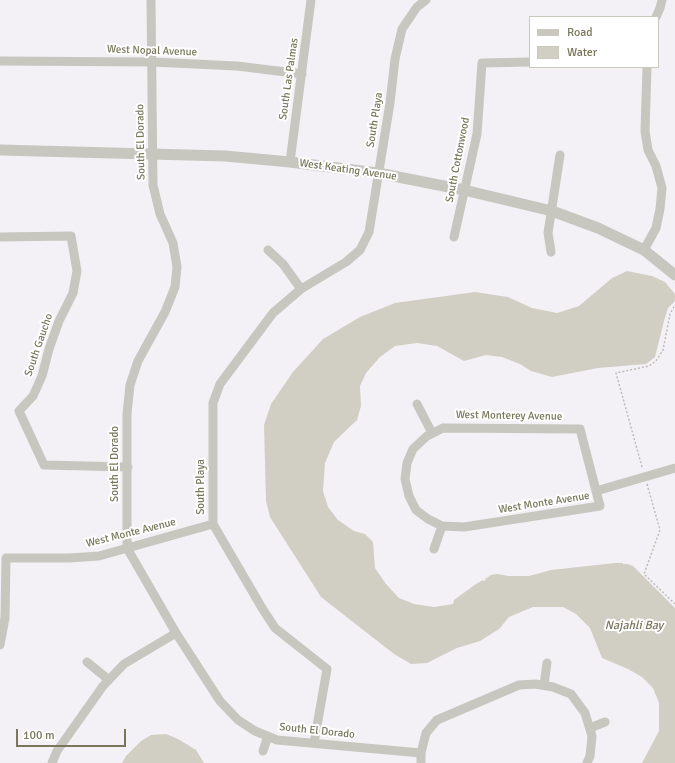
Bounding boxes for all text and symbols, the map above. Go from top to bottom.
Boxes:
legend [529,16,659,68]
text: Road [567,25,593,40]
street label: South Las Palmas [277,37,301,121]
street label: West Nopal Avenue [107,43,197,59]
text: Water [567,45,597,60]
street label: South Playa [364,92,386,148]
street label: South El Dorado [134,104,148,180]
street label: South Cottonwood [443,116,473,204]
street label: West Keating Avenue [298,157,398,183]
street label: South Gaucho [22,312,56,378]
street label: West Monterey Avenue [456,408,562,424]
street label: South El Dorado [108,426,122,502]
street label: South Playa [194,459,208,515]
street label: West Monte Avenue [497,489,591,517]
street label: West Monte Avenue [85,515,177,551]
water label: Najahli Bay [605,619,663,633]
street label: South El Dorado [279,720,355,742]
scale bar [18,721,128,747]
text: 100 m [23,728,55,743]

